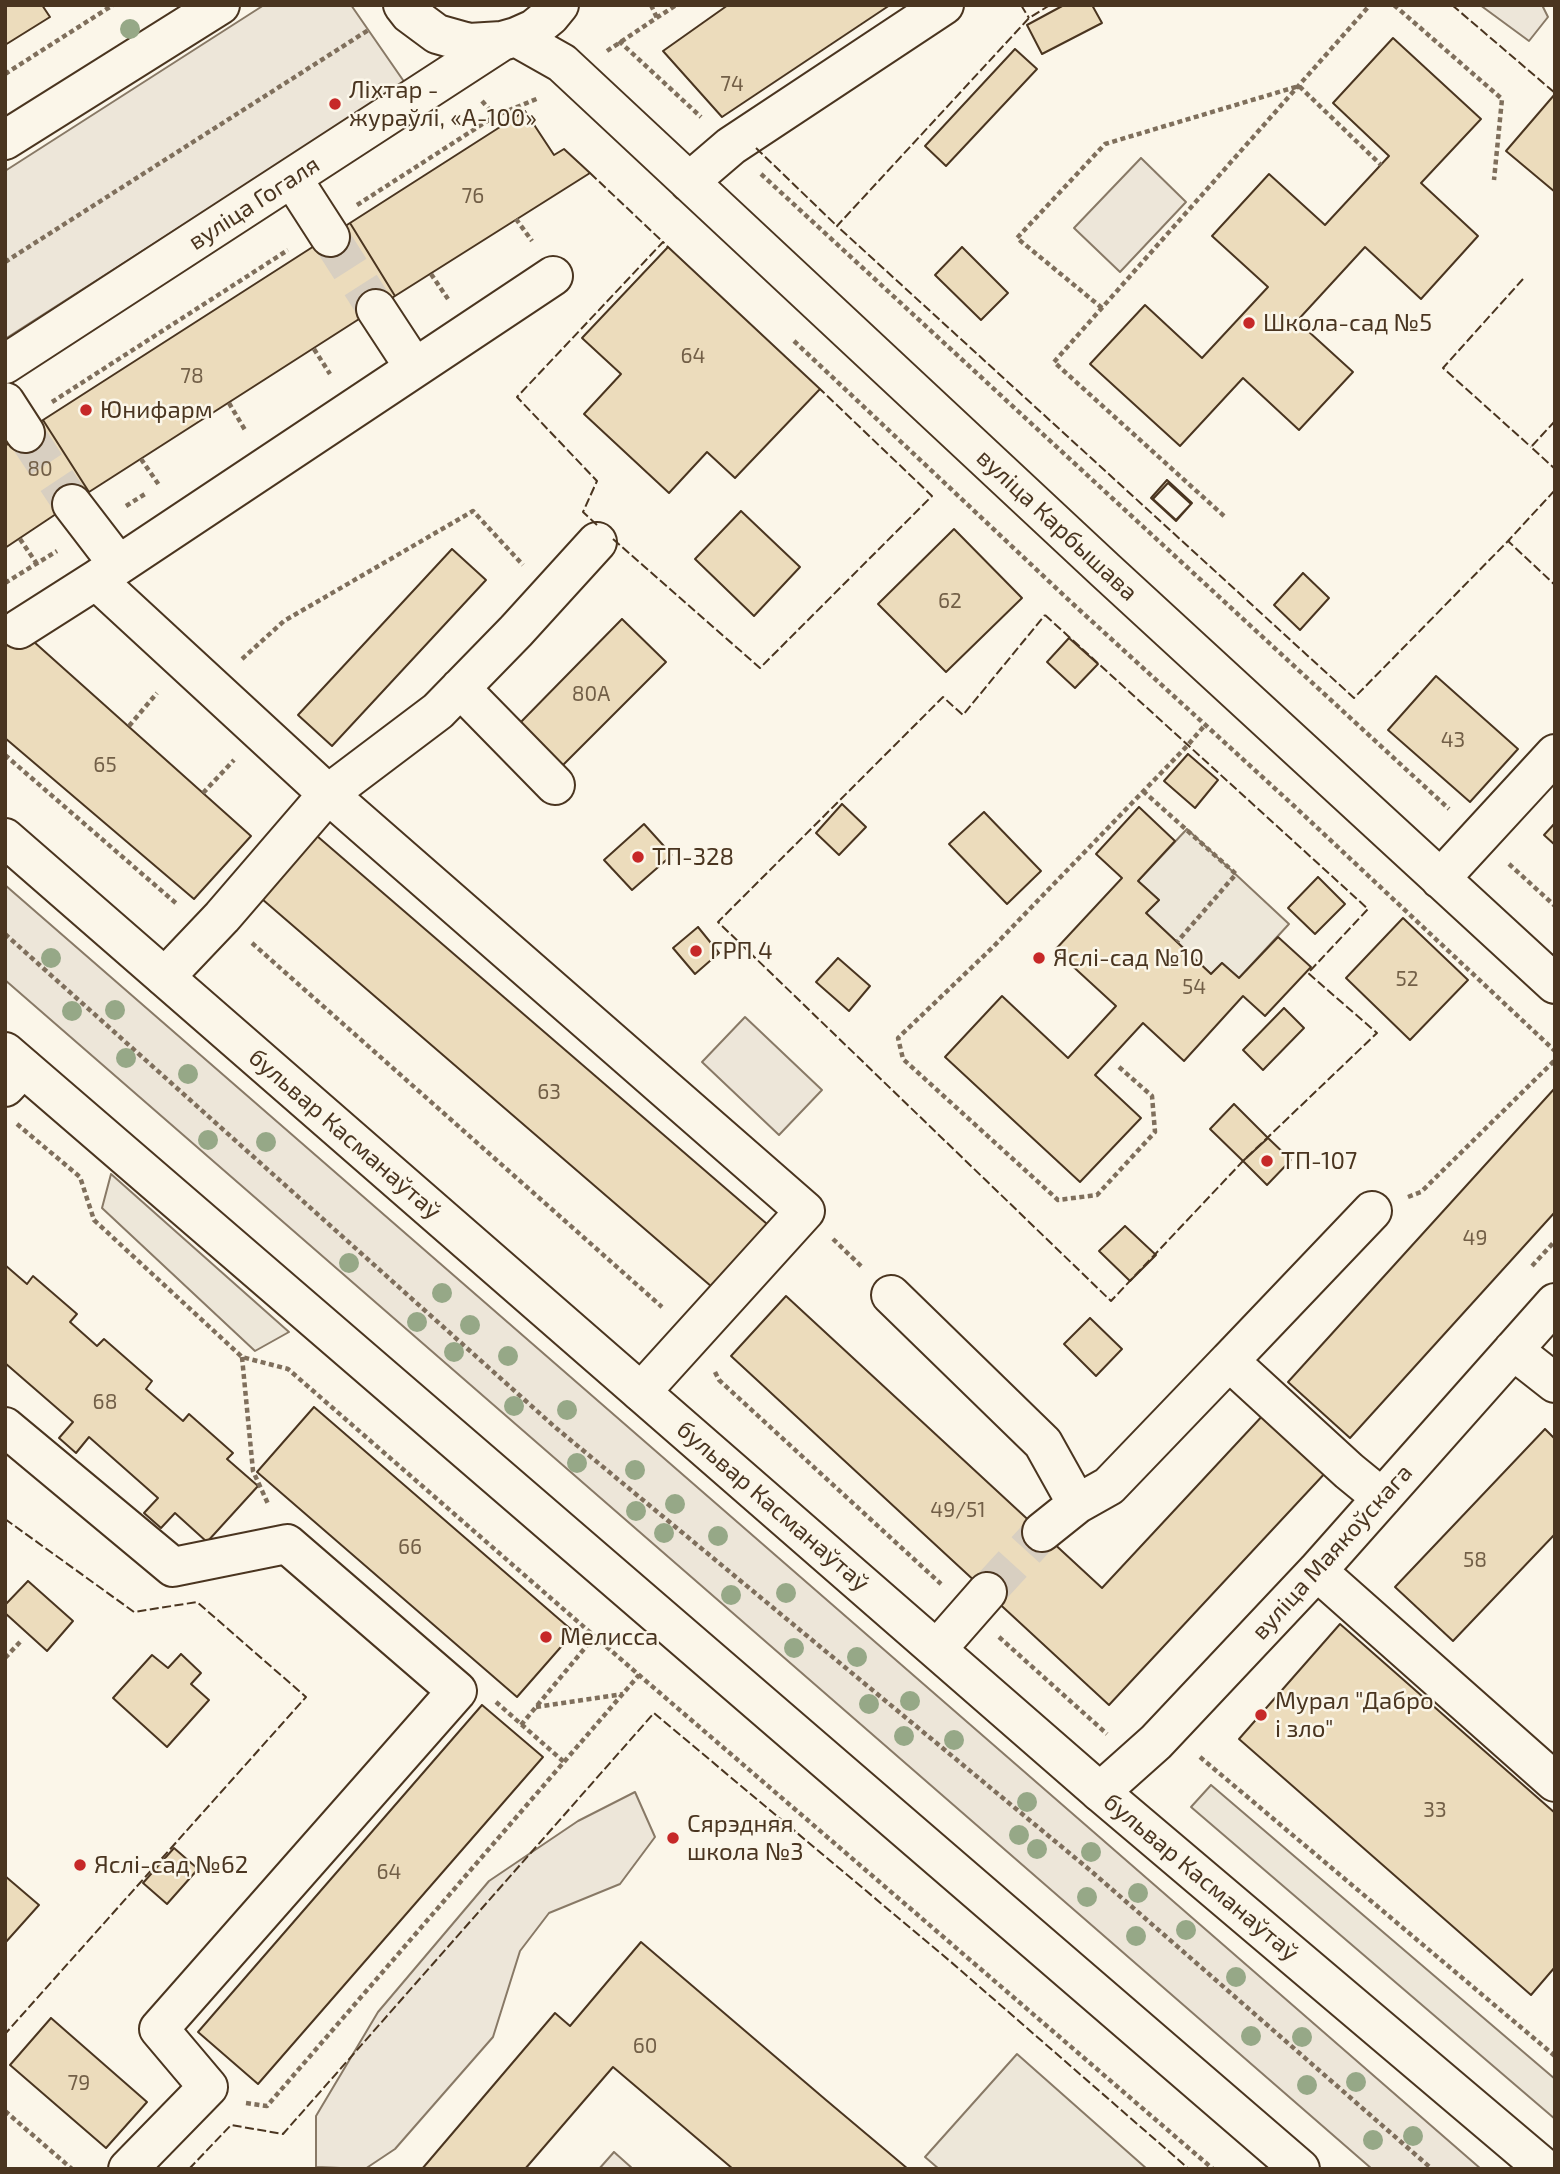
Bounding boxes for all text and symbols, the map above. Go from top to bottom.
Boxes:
house number: 74 [720,71,744,97]
place label: Ліхтар - жураўлі, «А-100» [349,76,537,132]
marker: Ліхтар - жураўлі, «А-100» [327,96,343,112]
street label: вуліца Гогаля [183,150,325,256]
house number: 76 [462,183,484,209]
place label: Школа-сад №5 [1263,309,1432,337]
marker: Школа-сад №5 [1241,315,1257,331]
house number: 64 [681,343,705,369]
house number: 78 [180,363,204,389]
place label: Юнифарм [100,396,213,424]
marker: Юнифарм [78,402,94,418]
street label: вуліца Карбышава [971,443,1143,607]
house number: 80 [27,456,53,482]
house number: 62 [938,588,962,614]
house number: 80А [572,681,610,707]
house number: 43 [1441,727,1465,753]
house number: 65 [93,752,117,778]
place label: ТП-328 [652,843,734,871]
marker: ТП-328 [630,849,646,865]
place label: ГРП 4 [710,937,773,965]
marker: ГРП 4 [688,943,704,959]
place label: Яслі-сад №10 [1053,944,1204,972]
marker: Яслі-сад №10 [1031,950,1047,966]
house number: 52 [1395,966,1419,992]
house number: 54 [1182,974,1206,1000]
street label: бульвар Касманаўтаў [243,1043,447,1225]
house number: 63 [537,1079,561,1105]
place label: ТП-107 [1281,1147,1357,1175]
marker: ТП-107 [1259,1153,1275,1169]
house number: 49 [1463,1225,1487,1251]
house number: 68 [93,1389,117,1415]
street label: бульвар Касманаўтаў [671,1415,875,1597]
street label: вуліца Маякоўскага [1246,1458,1418,1646]
house number: 49/51 [930,1497,986,1523]
house number: 66 [398,1534,422,1560]
house number: 58 [1463,1547,1487,1573]
place label: Мелисса [560,1623,658,1651]
marker: Мелисса [538,1629,554,1645]
place label: Мурал "Дабро і зло" [1275,1687,1434,1743]
marker: Мурал "Дабро і зло" [1253,1707,1269,1723]
street label: бульвар Касманаўтаў [1098,1787,1304,1967]
house number: 33 [1423,1797,1447,1823]
place label: Сярэдняя школа №3 [687,1810,804,1866]
marker: Сярэдняя школа №3 [665,1830,681,1846]
place label: Яслі-сад №62 [94,1851,248,1879]
marker: Яслі-сад №62 [72,1857,88,1873]
house number: 64 [377,1859,401,1885]
house number: 60 [633,2033,657,2059]
house number: 79 [68,2070,90,2096]

